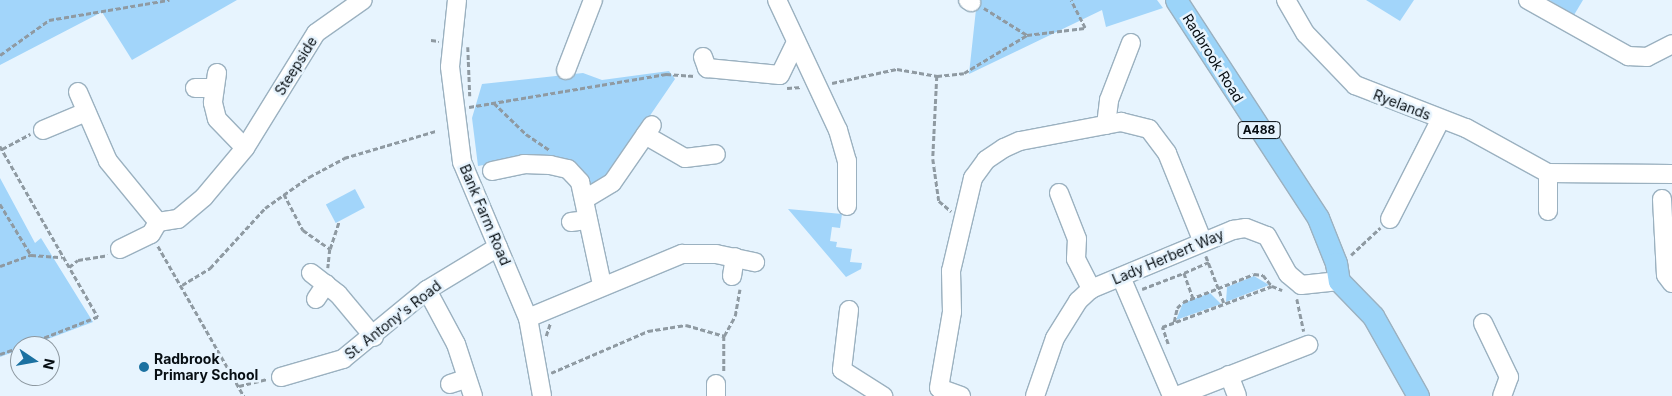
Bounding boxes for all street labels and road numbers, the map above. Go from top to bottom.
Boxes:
street label: Radbrook Road [1179,11,1247,105]
street label: Steepside [271,34,321,98]
street label: Ryelands [1371,86,1433,124]
road number: A488 [1236,120,1282,140]
street label: Bank Farm Road [456,162,514,268]
street label: Lady Herbert Way [1110,226,1226,288]
street label: St. Antony's Road [342,277,444,363]

